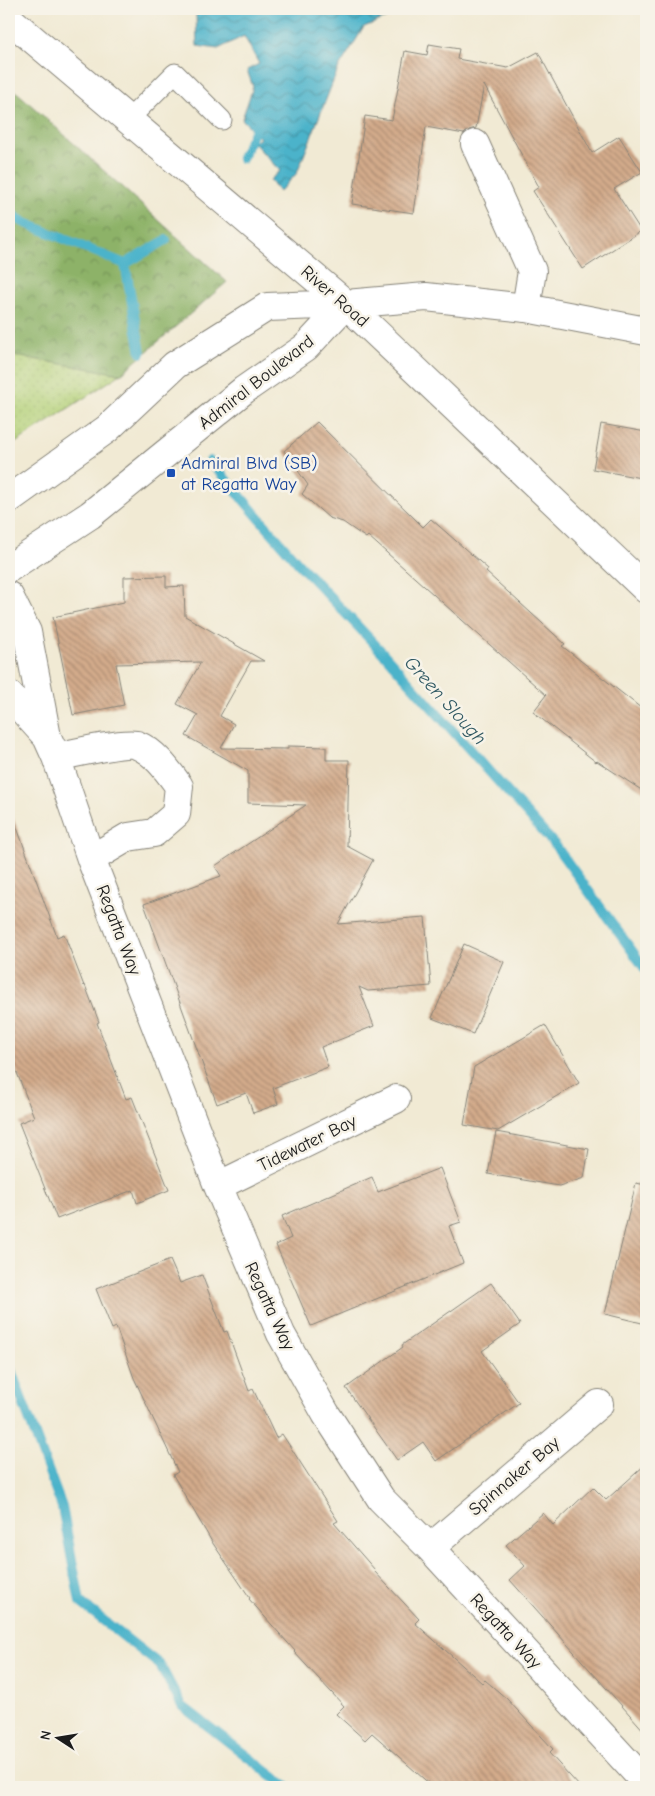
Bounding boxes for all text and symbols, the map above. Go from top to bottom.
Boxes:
street label: River Road [296,261,373,332]
street label: Admiral Boulevard [195,331,318,434]
place label: Admiral Blvd (SB) at Regatta Way [181,453,317,495]
marker: Admiral Blvd (SB) at Regatta Way [165,467,177,479]
water label: Green Slough [400,652,491,749]
street label: Regatta Way [92,882,146,979]
street label: Tidewater Bay [254,1110,361,1176]
street label: Regatta Way [240,1259,300,1355]
street label: Spinnaker Bay [465,1432,565,1520]
street label: Regatta Way [466,1589,546,1674]
north arrow [32,1714,82,1764]
text: N [37,1729,55,1742]

